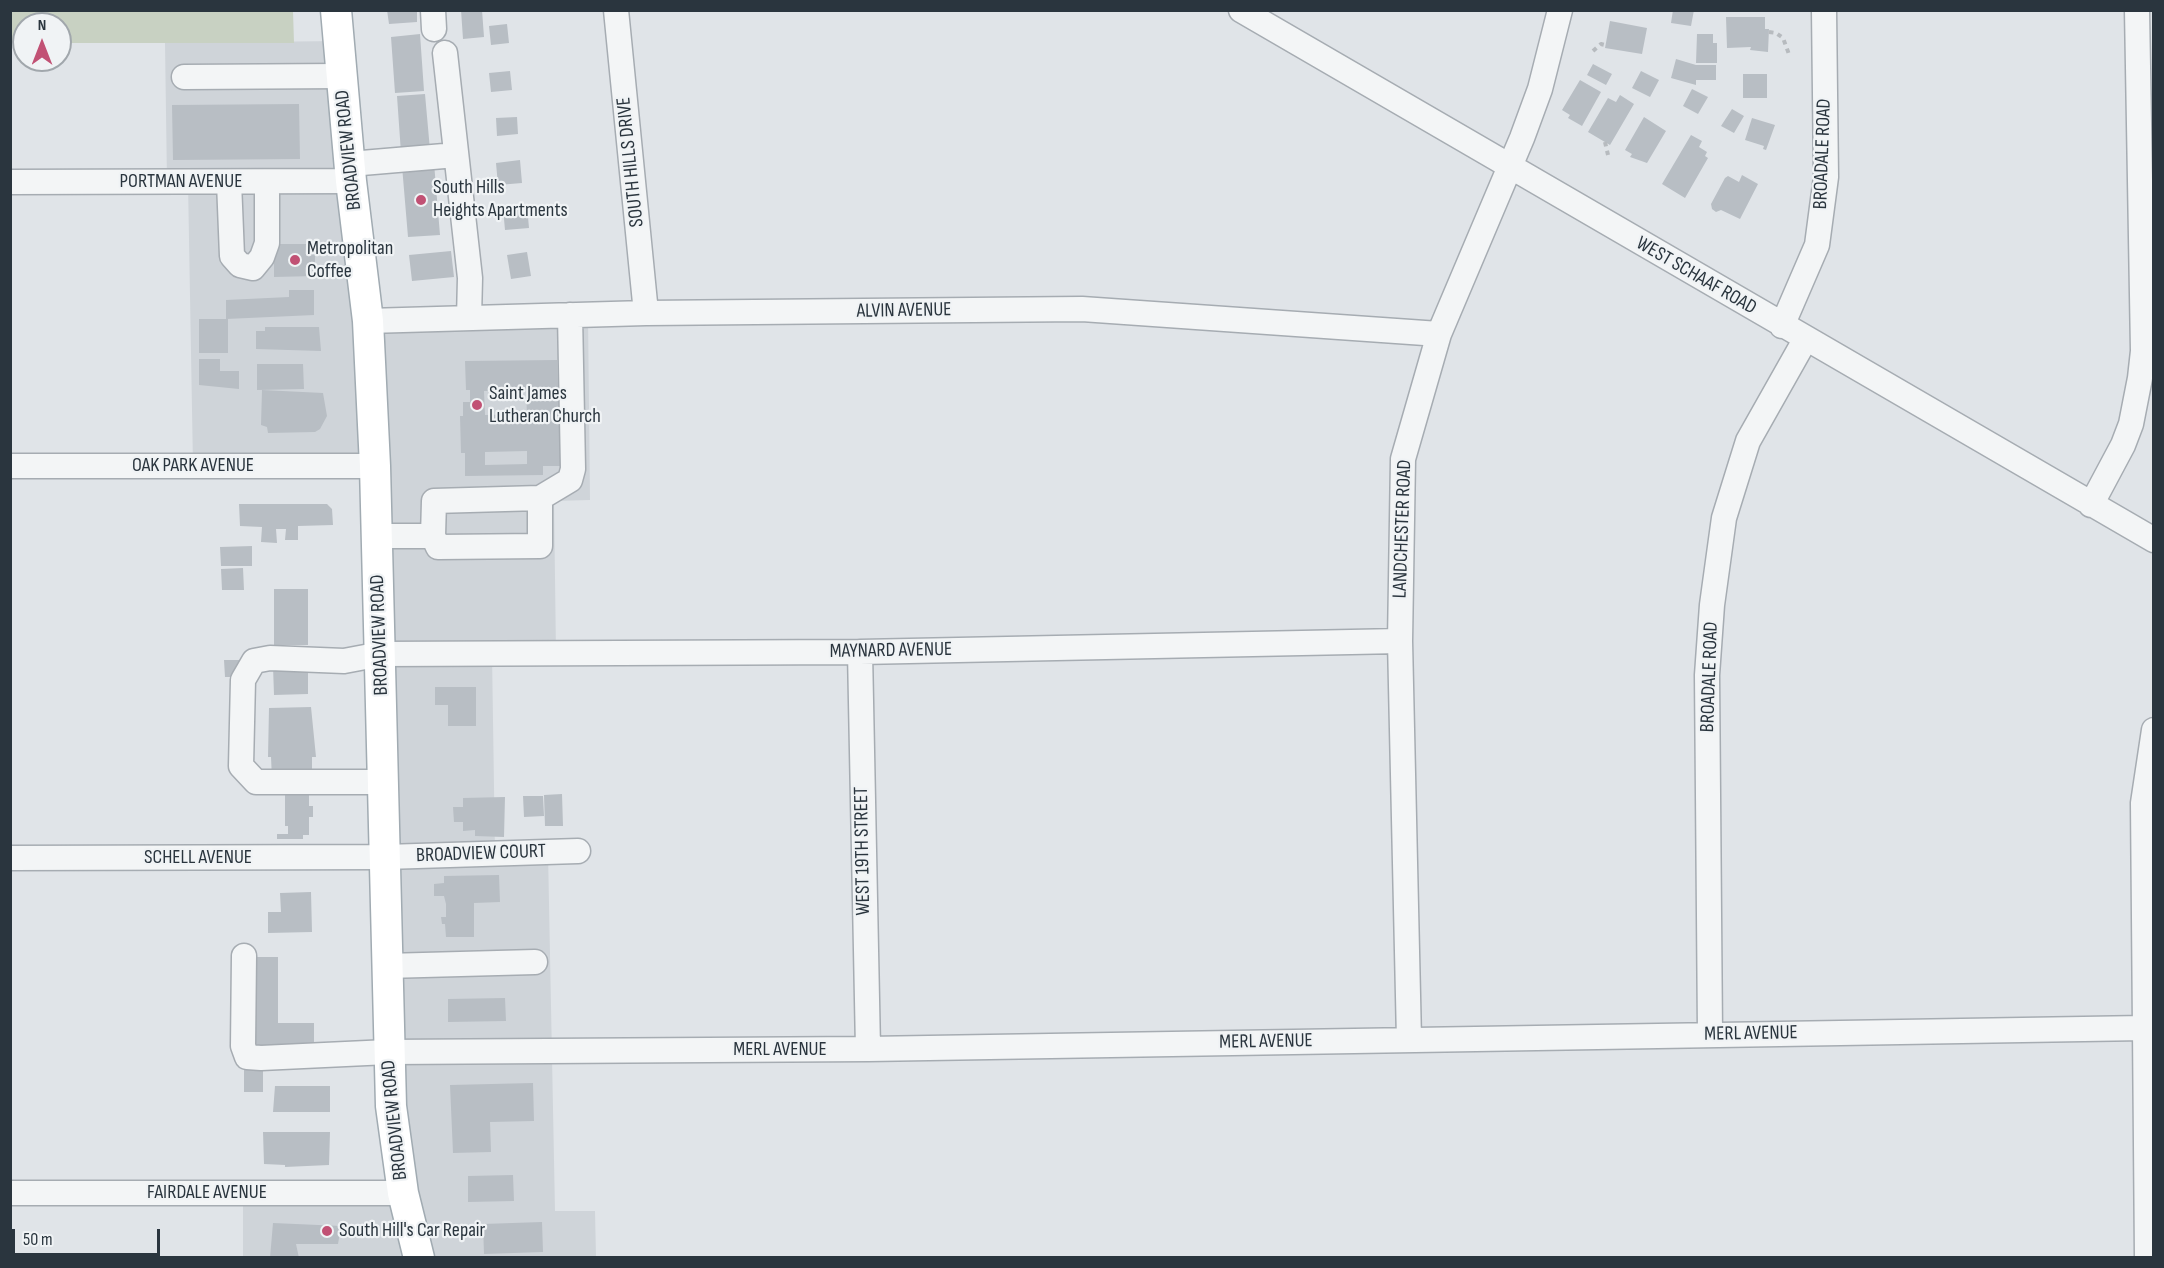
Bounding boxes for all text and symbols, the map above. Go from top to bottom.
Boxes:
north arrow [12,12,72,72]
text: N [38,16,46,35]
street label: BROADVIEW ROAD [331,89,367,211]
street label: SOUTH HILLS DRIVE [612,96,650,228]
street label: BROADALE ROAD [1809,98,1837,210]
street label: PORTMAN AVENUE [120,170,242,194]
place label: South Hills Heights Apartments [433,176,568,223]
marker: South Hills Heights Apartments [414,193,428,207]
street label: WEST SCHAAF ROAD [1632,232,1760,320]
place label: Metropolitan Coffee [307,237,393,284]
marker: Metropolitan Coffee [288,253,302,267]
street label: ALVIN AVENUE [856,298,952,324]
place label: Saint James Lutheran Church [489,382,601,429]
marker: Saint James Lutheran Church [470,398,484,412]
street label: OAK PARK AVENUE [132,454,254,478]
street label: LANDCHESTER ROAD [1389,459,1417,599]
street label: BROADVIEW ROAD [366,574,394,696]
street label: BROADALE ROAD [1696,621,1724,733]
street label: MAYNARD AVENUE [830,638,952,664]
street label: WEST 19TH STREET [850,786,876,916]
street label: BROADVIEW COURT [416,840,546,868]
street label: SCHELL AVENUE [144,846,252,870]
street label: MERL AVENUE [1704,1021,1798,1047]
street label: MERL AVENUE [1219,1029,1313,1055]
street label: MERL AVENUE [733,1038,827,1062]
street label: BROADVIEW ROAD [377,1059,413,1181]
street label: FAIRDALE AVENUE [147,1181,267,1205]
scale bar [15,1217,164,1255]
place label: South Hill's Car Repair [339,1219,485,1243]
marker: South Hill's Car Repair [320,1224,334,1238]
text: 50 m [23,1229,53,1250]

